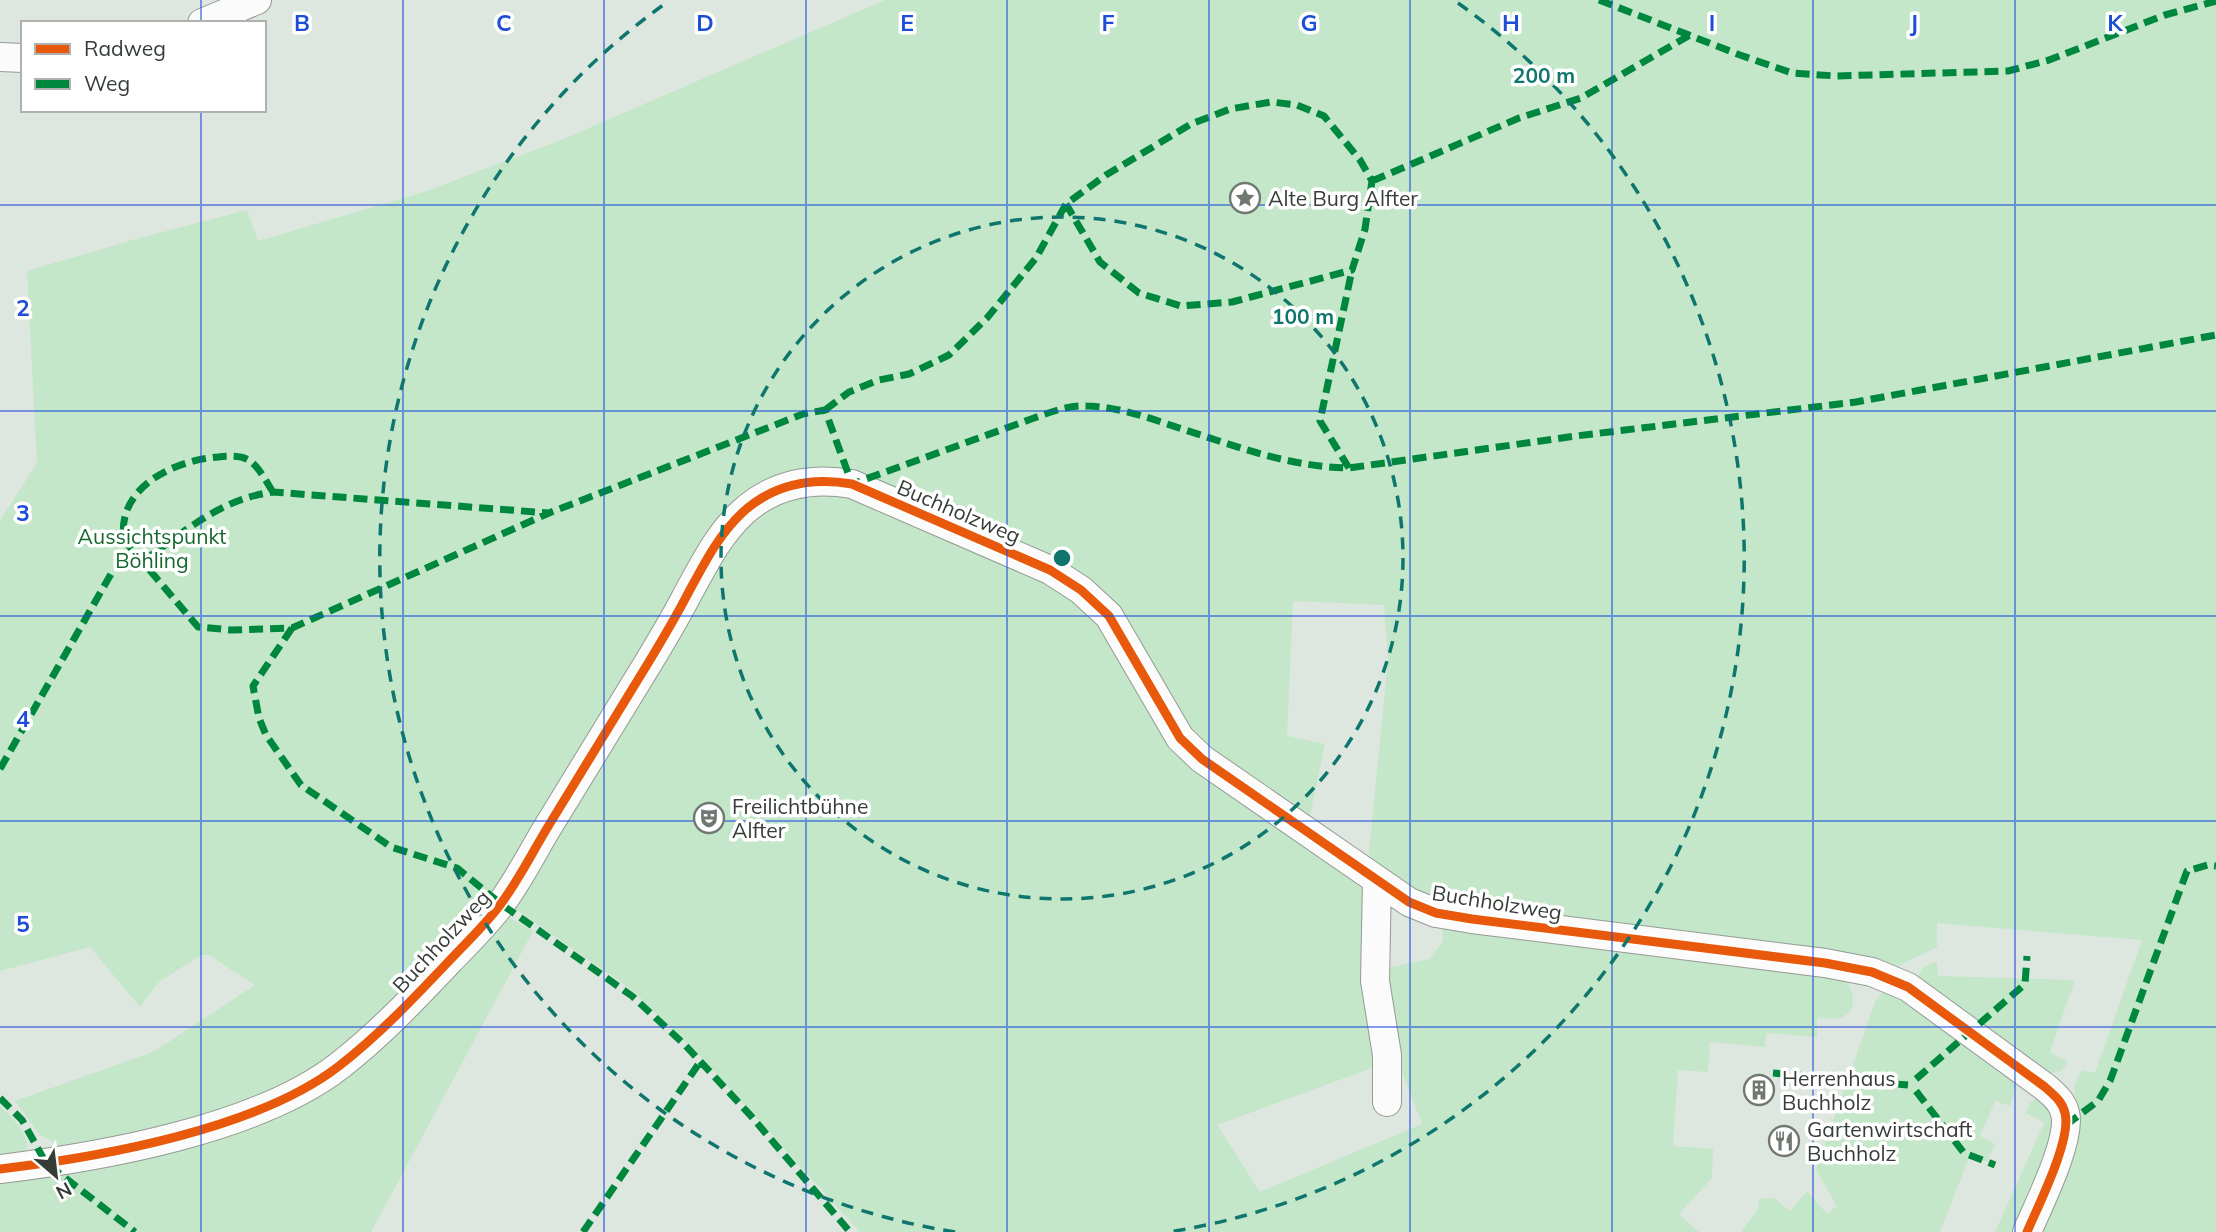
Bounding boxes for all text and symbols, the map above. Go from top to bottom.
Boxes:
text: B [294,8,310,37]
text: C [496,8,512,37]
text: D [696,8,714,37]
text: E [900,8,914,37]
text: F [1101,8,1115,37]
text: G [1300,8,1318,37]
text: H [1502,8,1520,37]
text: I [1709,8,1715,37]
text: J [1910,8,1918,37]
text: K [2107,8,2124,37]
legend [21,21,266,112]
text: Radweg [84,35,166,61]
text: 200 m [1513,62,1575,88]
text: Weg [84,70,130,96]
place icon: Alte Burg Alfter [1228,181,1262,215]
place label: Alte Burg Alfter [1268,185,1418,211]
text: 2 [16,293,30,322]
text: 100 m [1272,303,1334,329]
street label: Buchholzweg [893,473,1025,549]
text: 3 [16,498,30,527]
park label: Aussichtspunkt Böhling [78,523,226,573]
centre of rings [1050,546,1074,570]
text: 4 [16,704,30,733]
place label: Freilichtbühne Alfter [732,793,868,843]
theatre icon: Freilichtbühne Alfter [692,801,726,835]
street label: Buchholzweg [1430,879,1564,925]
street label: Buchholzweg [387,884,495,998]
text: 5 [16,909,30,938]
place label: Herrenhaus Buchholz [1782,1065,1896,1115]
building icon: Herrenhaus Buchholz [1742,1073,1776,1107]
place label: Gartenwirtschaft Buchholz [1807,1116,1972,1166]
restaurant icon: Gartenwirtschaft Buchholz [1767,1124,1801,1158]
north arrow [21,1141,91,1211]
text: N [52,1177,76,1205]

